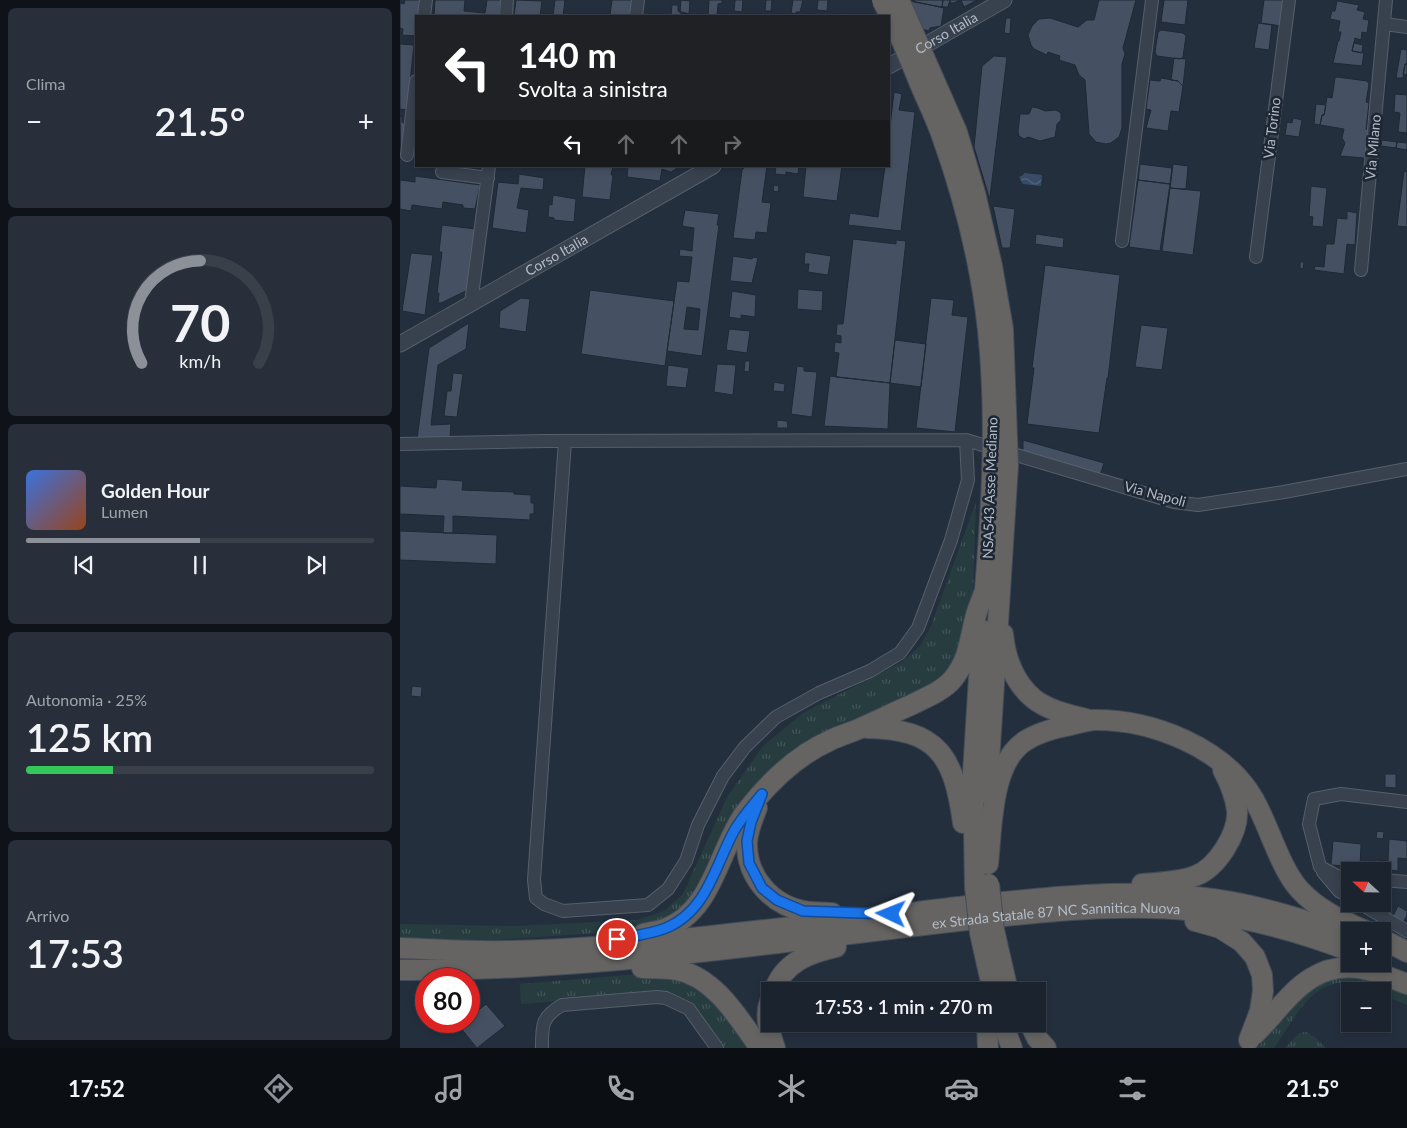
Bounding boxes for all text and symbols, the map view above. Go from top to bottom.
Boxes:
street label: Corso Italia [912,8,980,57]
text: 140 m [518,33,617,75]
icon: left [435,35,500,100]
text: Clima [26,74,65,93]
text: Svolta a sinistra [518,75,668,102]
street label: Via Torino [1259,96,1284,160]
text: 21.5° [155,98,245,144]
text: − [26,104,42,138]
text: + [358,104,374,138]
street label: Via Milano [1361,113,1384,180]
icon: left [559,130,587,158]
icon: ahead [612,130,640,158]
icon: ahead [665,130,693,158]
icon: right [718,130,746,158]
street label: Corso Italia [522,230,591,279]
text: 70 [170,291,230,353]
text: km/h [179,350,221,372]
street label: NSA543 Asse Mediano [979,417,1000,559]
street label: Via Napoli [1122,477,1188,510]
text: Golden Hour [101,479,210,502]
text: Lumen [101,502,148,521]
icon: previous [70,551,98,579]
icon: pause [186,551,214,579]
icon: next [302,551,330,579]
text: Autonomia · 25% [26,690,147,709]
text: 125 km [26,714,153,760]
north arrow [1341,862,1391,912]
map controls [1341,862,1391,1032]
position arrow [864,887,916,939]
street label: ex Strada Statale 87 NC Sannitica Nuova [931,899,1181,932]
text: Arrivo [26,906,69,925]
pin [596,918,638,960]
button: + [1341,922,1391,972]
icon: arrive [603,925,631,953]
text: 17:53 [26,930,124,976]
speed limit sign: 80 [415,968,480,1033]
button: − [1341,982,1391,1032]
text: 17:53 · 1 min · 270 m [814,995,993,1018]
icon: directions [261,1071,296,1106]
icon: music [432,1071,467,1106]
icon: phone [603,1071,638,1106]
icon: climate [774,1071,809,1106]
icon: car [944,1071,979,1106]
icon: filters [1115,1071,1150,1106]
text: 17:52 [68,1075,125,1102]
text: 21.5° [1286,1075,1339,1102]

